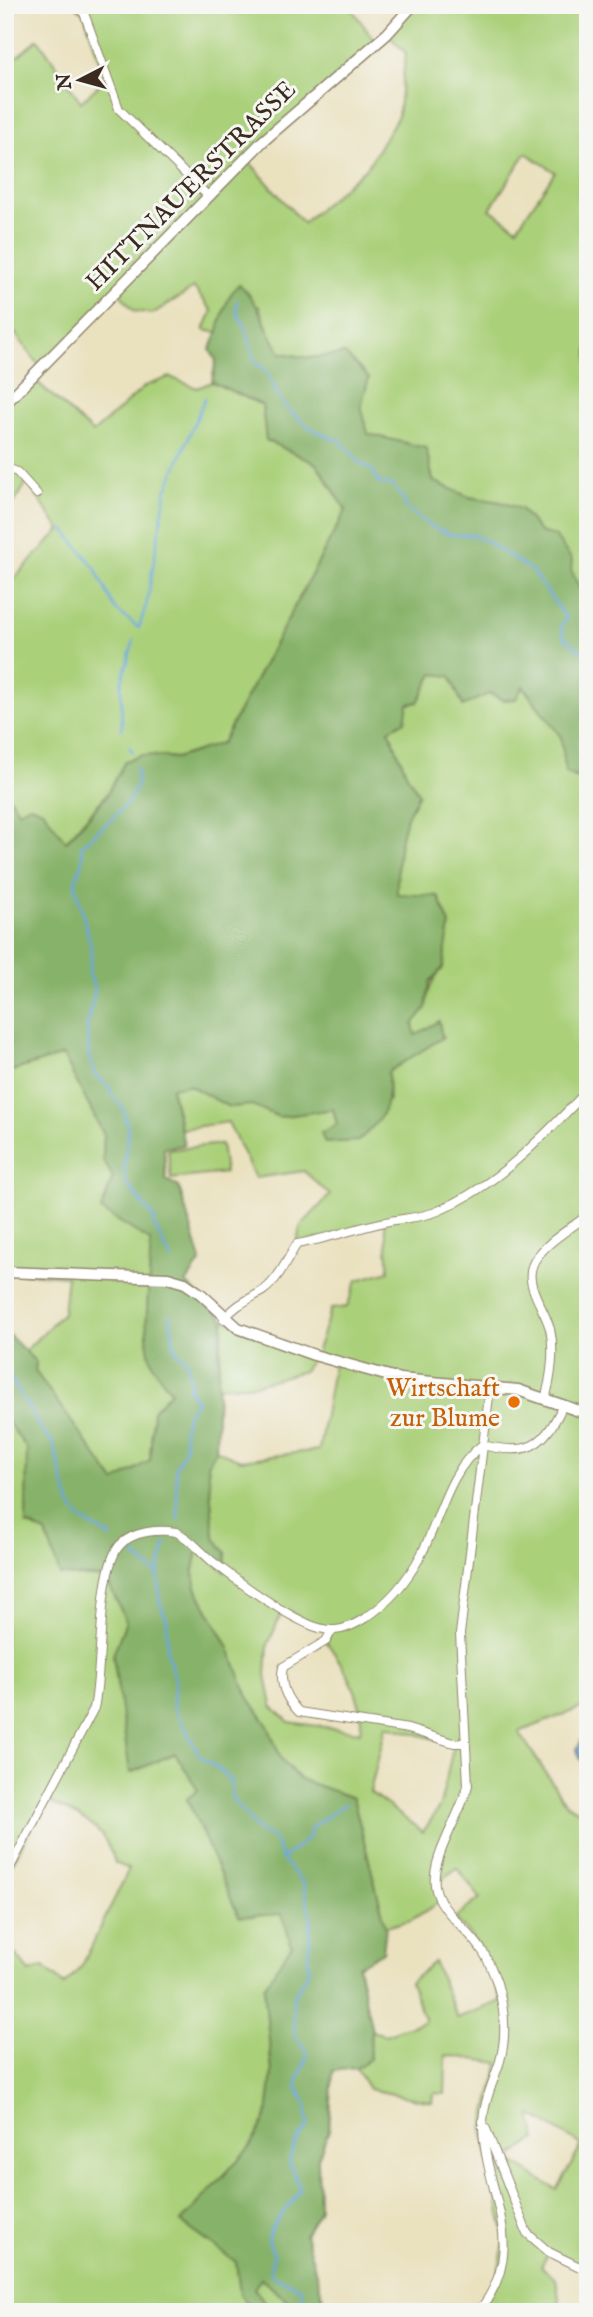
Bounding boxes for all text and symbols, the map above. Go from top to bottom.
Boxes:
north arrow [46,46,116,116]
text: N [52,72,78,92]
street label: HITTNAUERSTRASSE [79,74,303,298]
place label: Wirtschaft zur Blume [386,1372,500,1435]
marker: Wirtschaft zur Blume [506,1394,522,1410]

